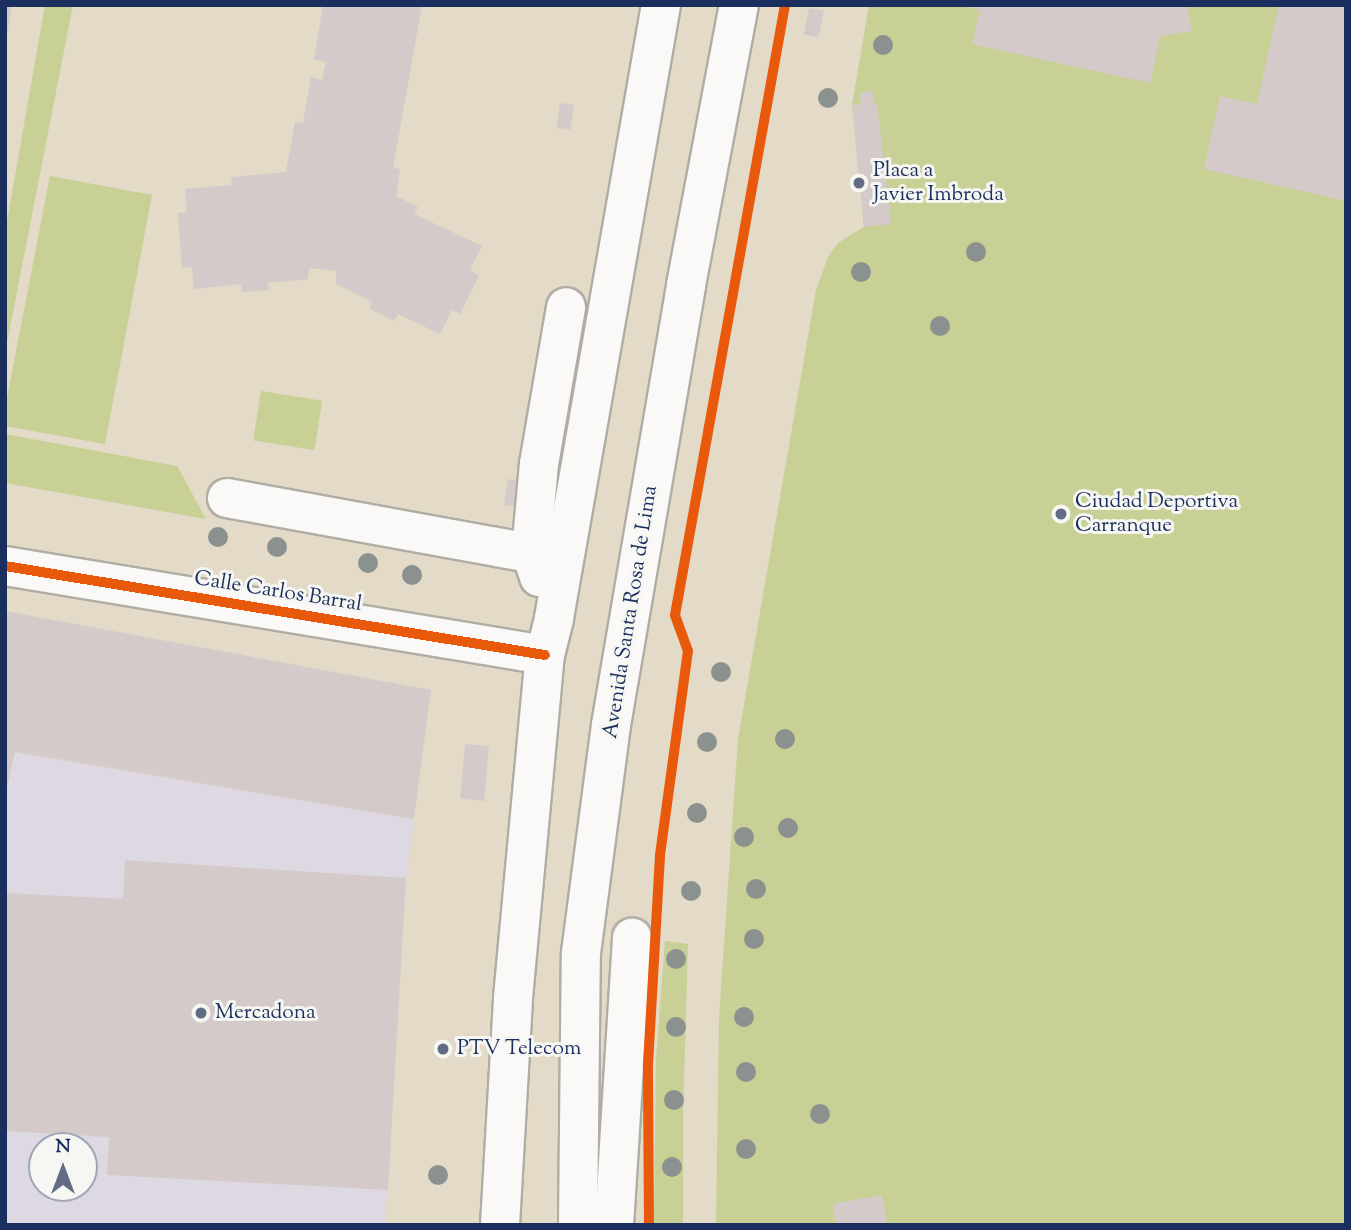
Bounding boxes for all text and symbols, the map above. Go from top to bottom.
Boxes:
place label: Placa a Javier Imbroda [873,158,1004,208]
marker: Placa a Javier Imbroda [851,175,867,191]
street label: Avenida Santa Rosa de Lima [599,484,663,740]
place label: Ciudad Deportiva Carranque [1075,489,1238,539]
marker: Ciudad Deportiva Carranque [1053,506,1069,522]
street label: Calle Carlos Barral [192,566,364,618]
place label: Mercadona [215,1000,316,1026]
marker: Mercadona [193,1005,209,1021]
place label: PTV Telecom [457,1036,581,1062]
marker: PTV Telecom [435,1041,451,1057]
north arrow [28,1132,98,1202]
text: N [55,1134,71,1161]

